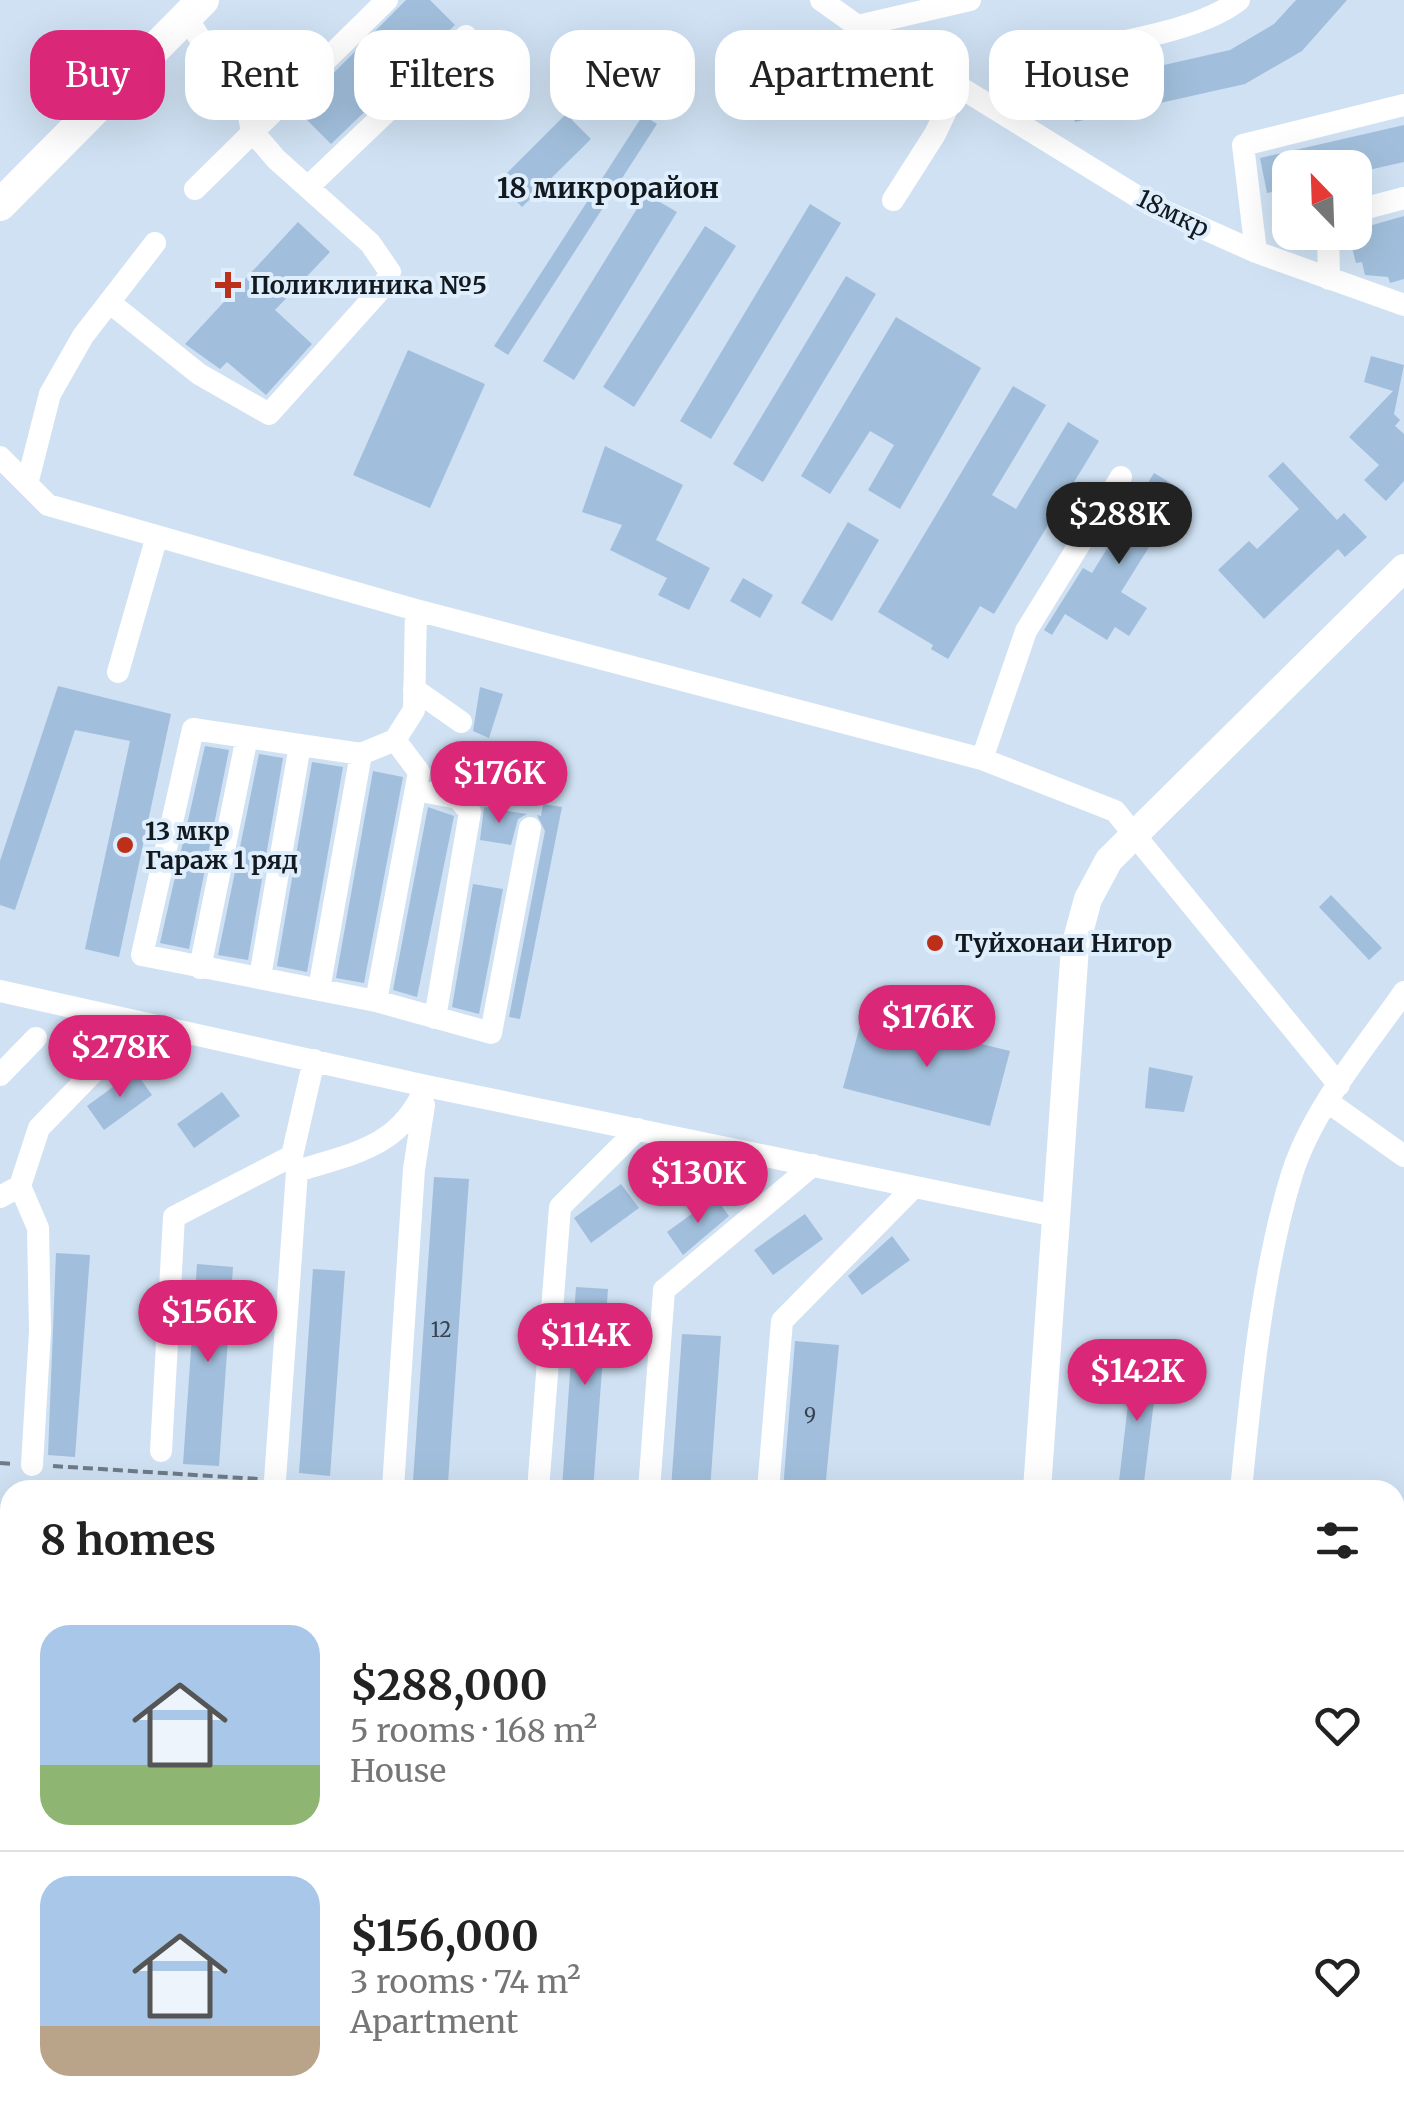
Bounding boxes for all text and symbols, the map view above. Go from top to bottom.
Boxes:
chip: Buy [30,30,165,120]
chip: Rent [185,30,334,120]
chip: Filters [354,30,530,120]
chip: New [550,30,695,120]
chip: Apartment [715,30,969,120]
chip: House [989,30,1164,120]
north arrow [1272,150,1372,250]
map controls [1272,150,1372,250]
district label: 18 микрорайон [497,170,719,206]
street label: 18мкр [1132,182,1214,244]
place label: Поликлиника №5 [250,269,487,301]
marker: Поликлиника №5 [215,272,241,298]
pin: $288K [1049,482,1189,567]
text: $288K [1068,494,1170,534]
pin: $176K [429,741,569,826]
text: $176K [452,753,546,793]
place label: 13 мкр Гараж 1 ряд [145,815,298,876]
marker: 13 мкр Гараж 1 ряд [114,834,136,856]
place label: Туйхонаи Нигор [955,927,1172,959]
marker: Туйхонаи Нигор [924,932,946,954]
pin: $176K [857,985,997,1070]
text: $176K [880,997,974,1037]
pin: $278K [50,1015,190,1100]
text: $278K [70,1027,170,1067]
pin: $130K [628,1141,768,1226]
text: $130K [650,1153,746,1193]
pin: $156K [138,1280,278,1365]
text: $156K [160,1292,256,1332]
pin: $114K [515,1303,655,1388]
text: $114K [540,1315,630,1355]
house number: 12 [431,1317,451,1342]
pin: $142K [1067,1339,1207,1424]
text: $142K [1090,1351,1184,1391]
house number: 9 [804,1403,816,1428]
icon: filters [1310,1513,1365,1568]
text: 8 homes [40,1514,216,1566]
text: $288,000 [350,1659,547,1711]
icon: home [120,1665,240,1785]
icon: heart [1310,1698,1365,1753]
text: 5 rooms · 168 m² [350,1711,597,1751]
text: House [350,1751,446,1791]
text: $156,000 [350,1910,539,1962]
icon: home [120,1916,240,2036]
icon: heart [1310,1949,1365,2004]
text: 3 rooms · 74 m² [350,1962,581,2002]
text: Apartment [350,2002,518,2042]

